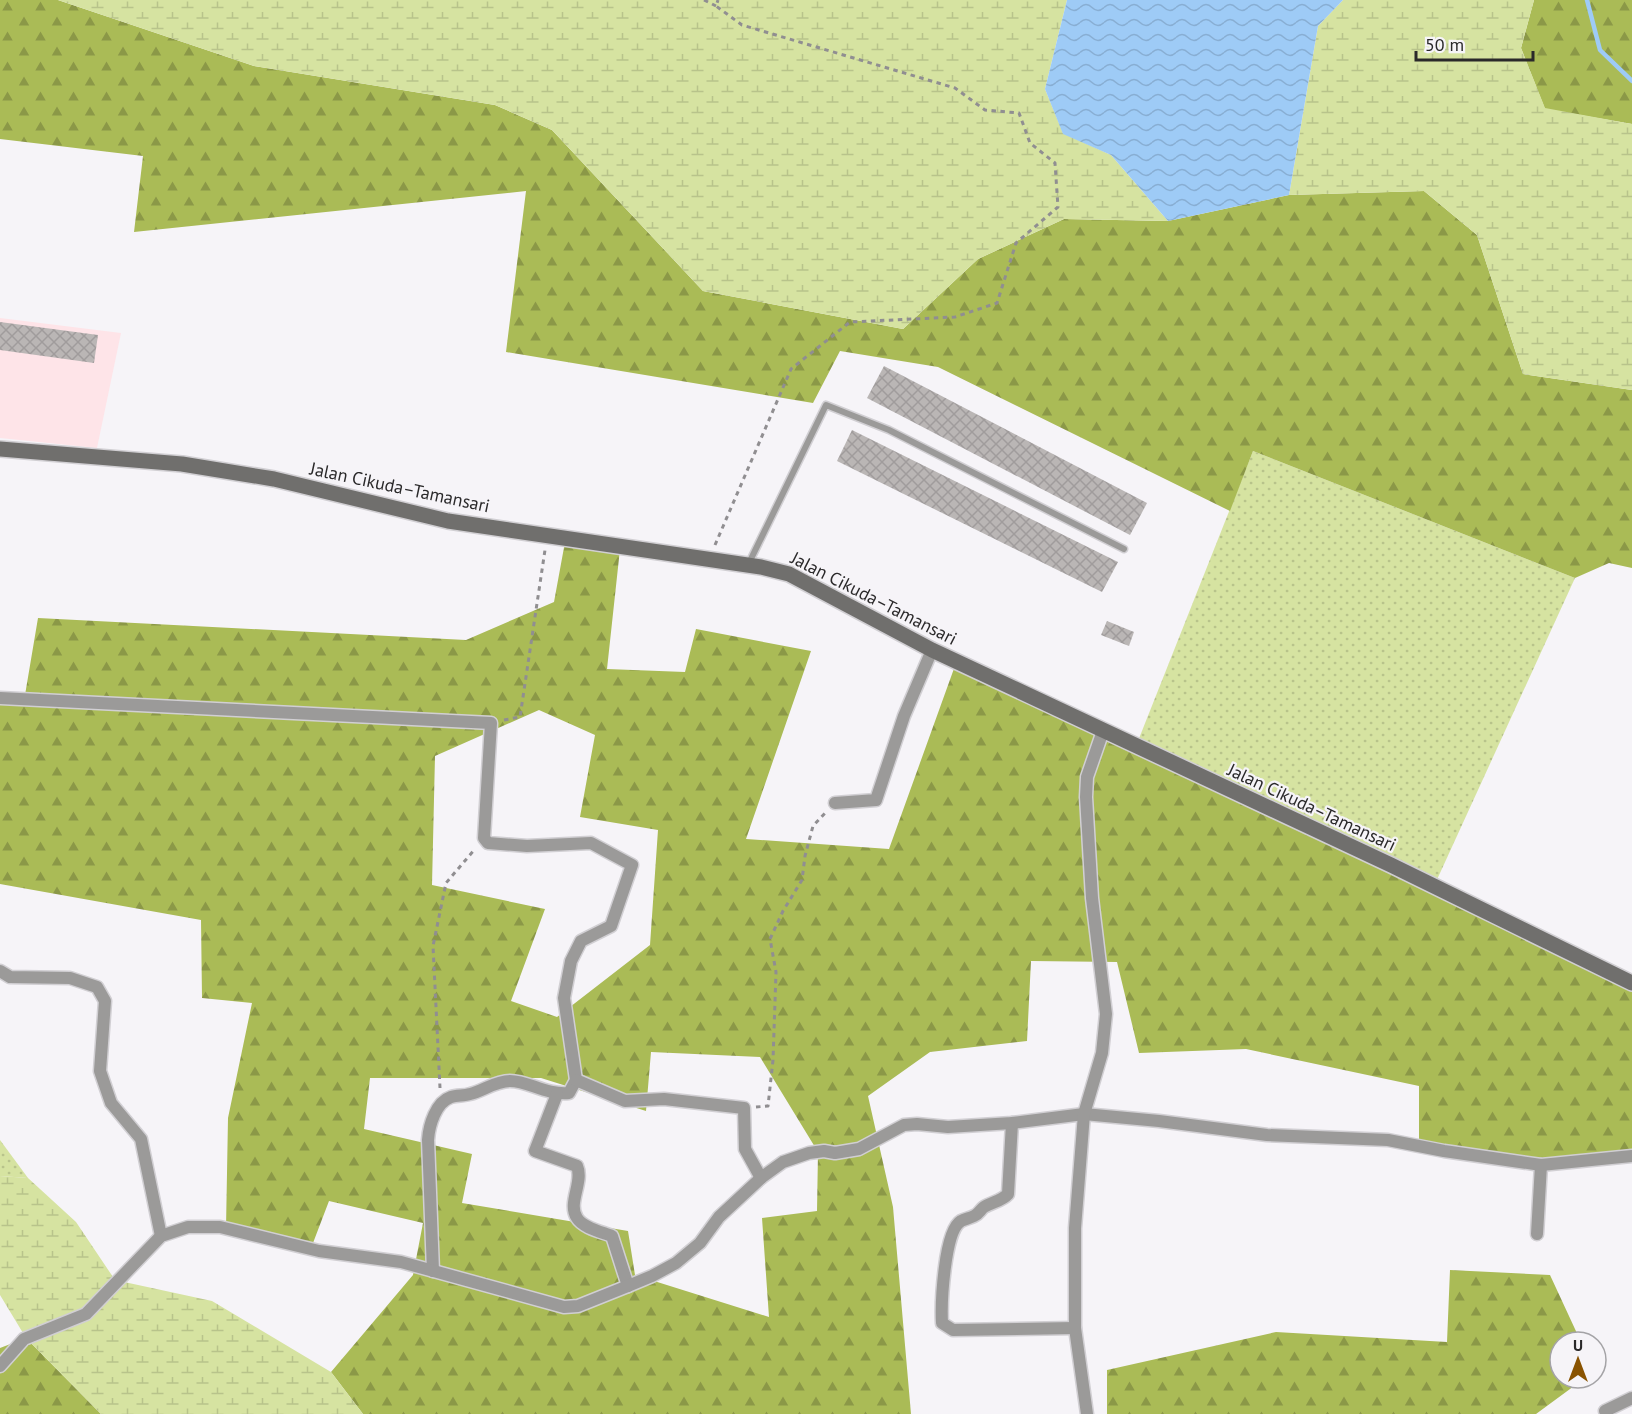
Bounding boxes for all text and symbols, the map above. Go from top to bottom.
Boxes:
scale bar [1416,24,1533,62]
text: 50 m [1425,33,1464,56]
street label: Jalan Cikuda–Tamansari [307,456,492,517]
street label: Jalan Cikuda–Tamansari [786,546,961,650]
street label: Jalan Cikuda–Tamansari [1223,757,1400,856]
north arrow [1548,1330,1608,1390]
text: U [1573,1335,1583,1355]

